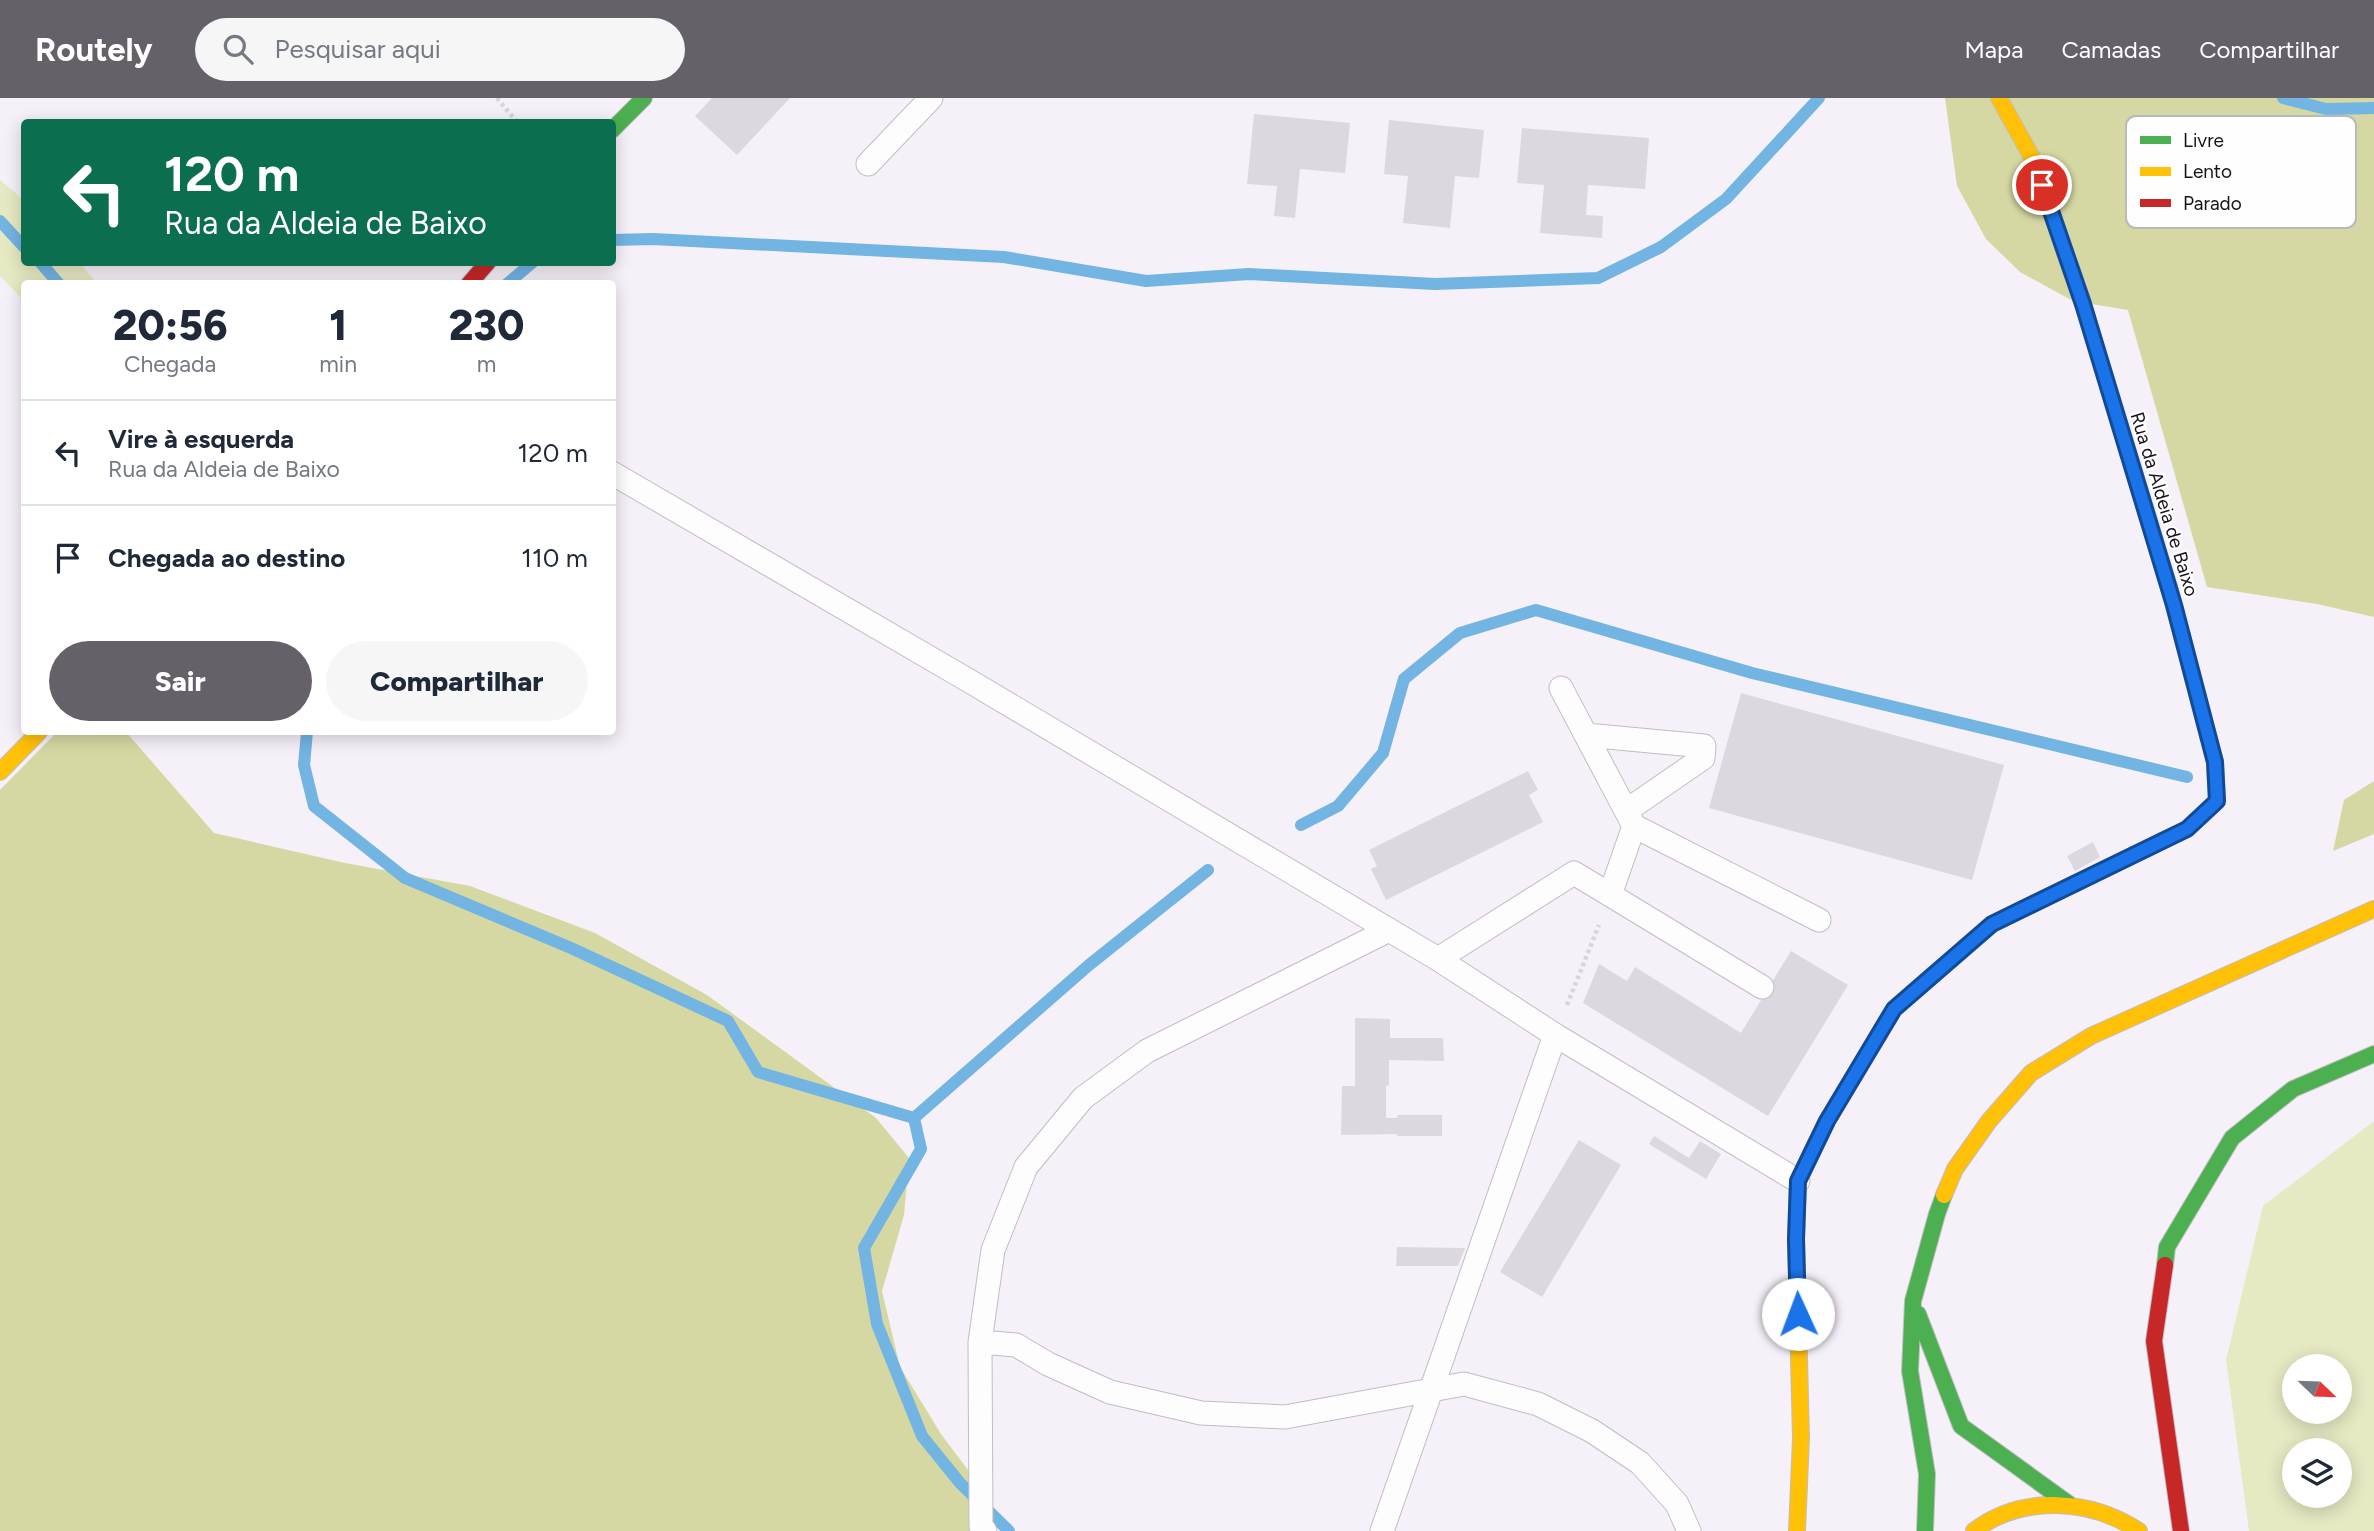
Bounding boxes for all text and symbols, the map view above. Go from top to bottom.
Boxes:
search box [195,18,685,81]
text: Routely [35,30,153,69]
icon: search [219,30,257,68]
text: Pesquisar aqui [275,33,441,65]
text: Mapa [1964,35,2023,64]
text: Camadas [2061,35,2161,64]
text: Compartilhar [2199,35,2339,64]
legend [2126,116,2356,228]
text: Livre [2183,129,2224,152]
text: 120 m [164,144,299,203]
icon: left [49,147,140,238]
pin [2012,155,2072,215]
text: Lento [2183,160,2232,183]
icon: arrive [2023,166,2061,204]
text: Parado [2183,192,2242,215]
text: Rua da Aldeia de Baixo [164,204,487,242]
text: 20:56 [113,300,228,351]
text: 1 [329,300,347,351]
text: 230 [449,300,524,351]
text: Chegada [124,350,216,378]
text: min [319,350,357,378]
text: m [477,350,496,378]
street label: Rua da Aldeia de Baixo [2126,409,2204,599]
text: Vire à esquerda [108,423,294,455]
icon: left [49,434,87,472]
text: 120 m [518,437,588,469]
text: Rua da Aldeia de Baixo [108,455,340,483]
icon: arrive [49,539,87,577]
text: Chegada ao destino [108,542,345,574]
text: 110 m [521,542,588,574]
button: Sair [49,641,312,721]
button: Compartilhar [326,641,588,721]
position arrow [1761,1277,1835,1351]
north arrow [2282,1354,2352,1424]
map controls [2282,1354,2352,1508]
button: layers [2282,1438,2352,1508]

